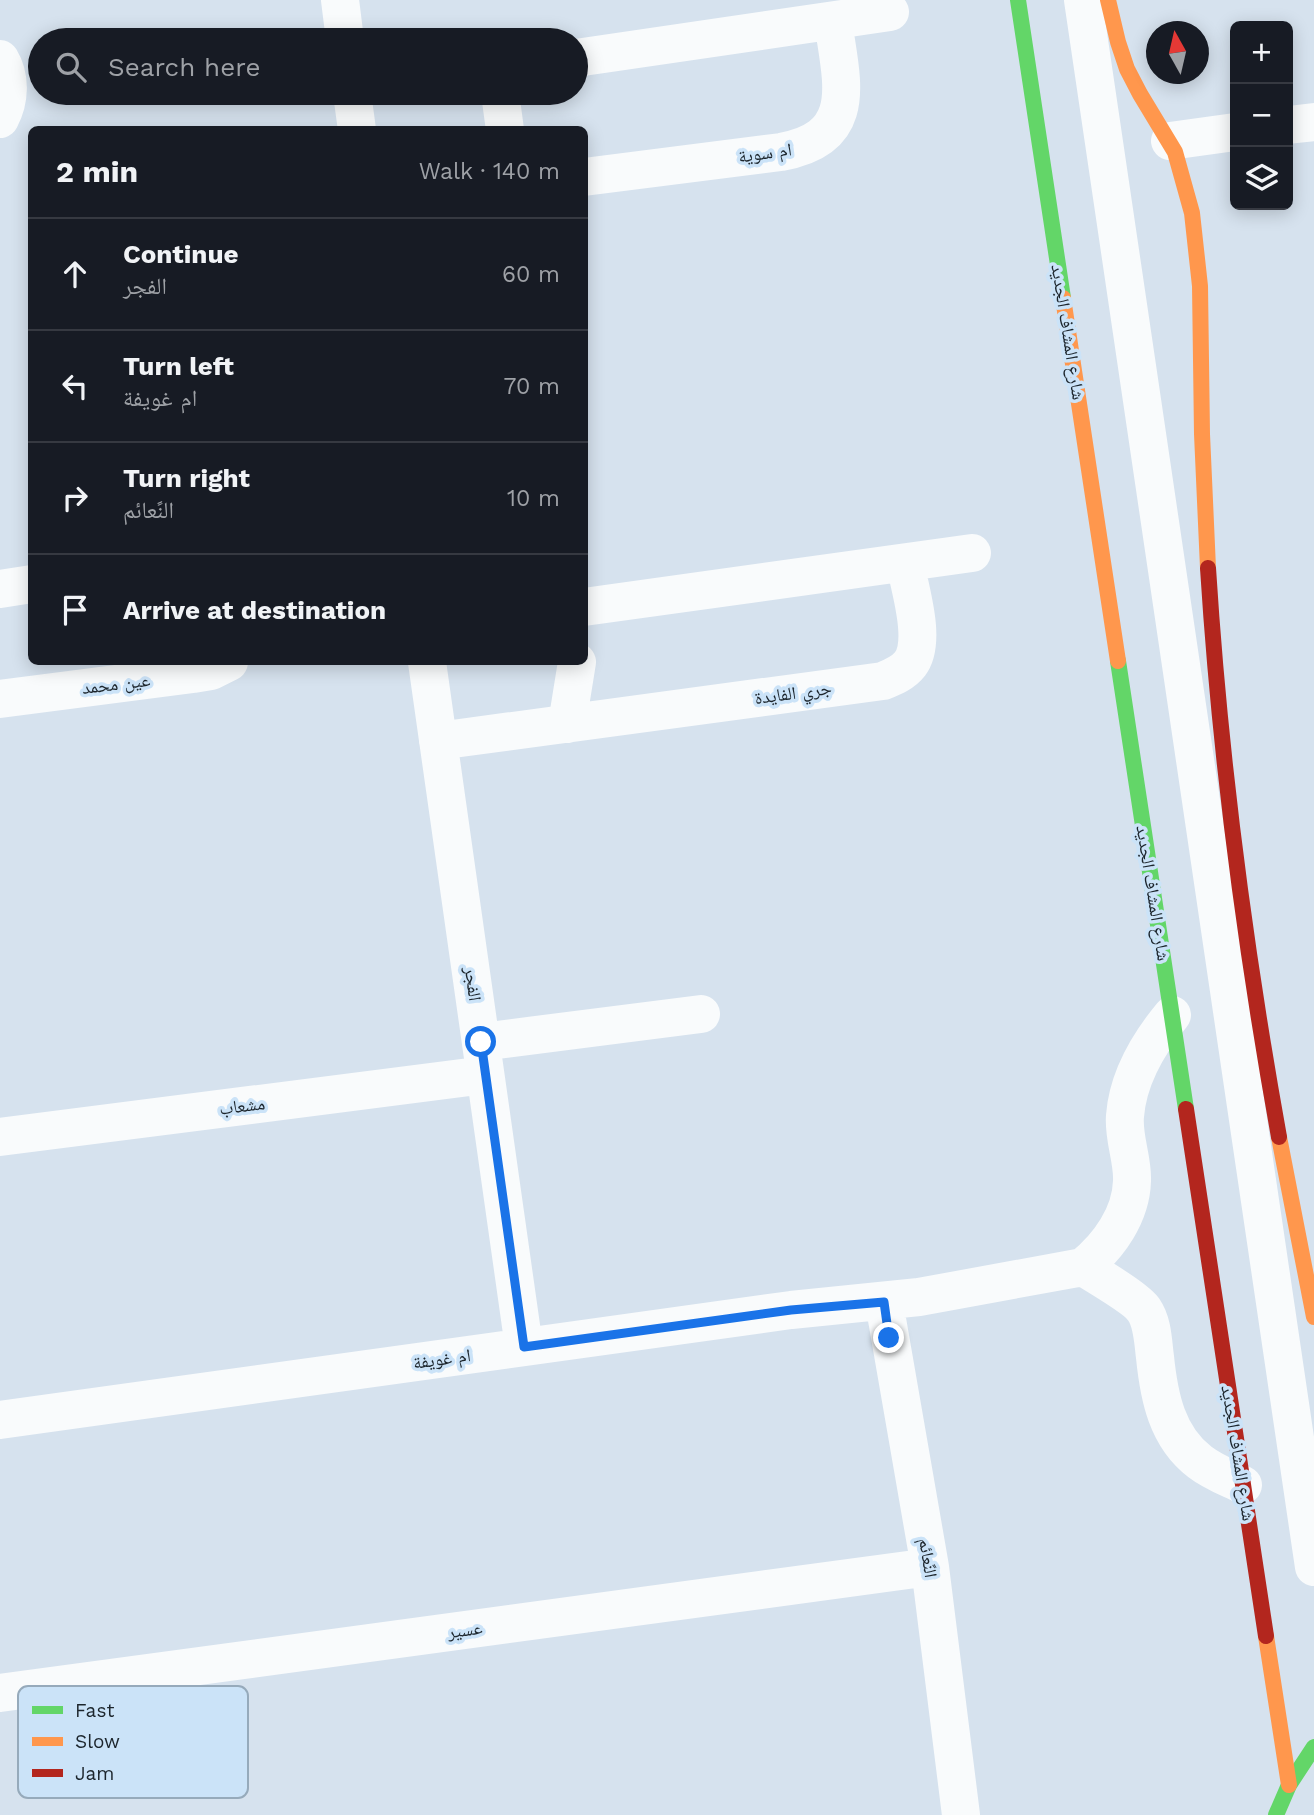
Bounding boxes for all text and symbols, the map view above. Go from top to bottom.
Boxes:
north arrow [1146,21,1209,84]
map controls [1230,21,1293,210]
button: + [1230,21,1293,84]
search box [28,28,588,105]
icon: search [52,48,90,86]
text: Search here [108,52,260,82]
button: − [1230,84,1293,147]
street label: ام سوية [737,138,793,169]
button: layers [1230,147,1293,210]
text: 2 min [56,154,138,189]
text: Walk · 140 m [419,158,560,185]
text: Continue [123,239,239,269]
icon: ahead [56,255,94,293]
text: 60 m [502,261,560,288]
street label: شارع المشاف الجديد [1046,263,1090,401]
text: الفجر [123,273,167,300]
text: Turn left [123,351,234,381]
icon: left [56,367,94,405]
text: 70 m [503,373,560,400]
text: ام غويفة [123,385,197,412]
text: Turn right [123,463,250,493]
icon: right [56,479,94,517]
text: 10 m [507,485,560,512]
text: النًعائم [123,497,174,524]
icon: arrive [56,591,94,629]
text: Arrive at destination [123,595,386,625]
street label: عين محمد [81,669,151,699]
street label: جري الفايدة [753,677,833,713]
street label: شارع المشاف الجديد [1131,824,1175,962]
street label: الفجر [460,964,486,1002]
route start [465,1026,496,1057]
street label: مشعاب [218,1092,266,1119]
route end [873,1322,904,1353]
street label: ام غويفة [412,1344,472,1375]
street label: شارع المشاف الجديد [1216,1384,1260,1522]
street label: النًعائم [913,1537,942,1580]
street label: عسير [445,1617,484,1643]
legend [18,1686,248,1798]
text: Fast [75,1699,114,1722]
text: Slow [75,1730,120,1753]
text: Jam [75,1762,114,1785]

